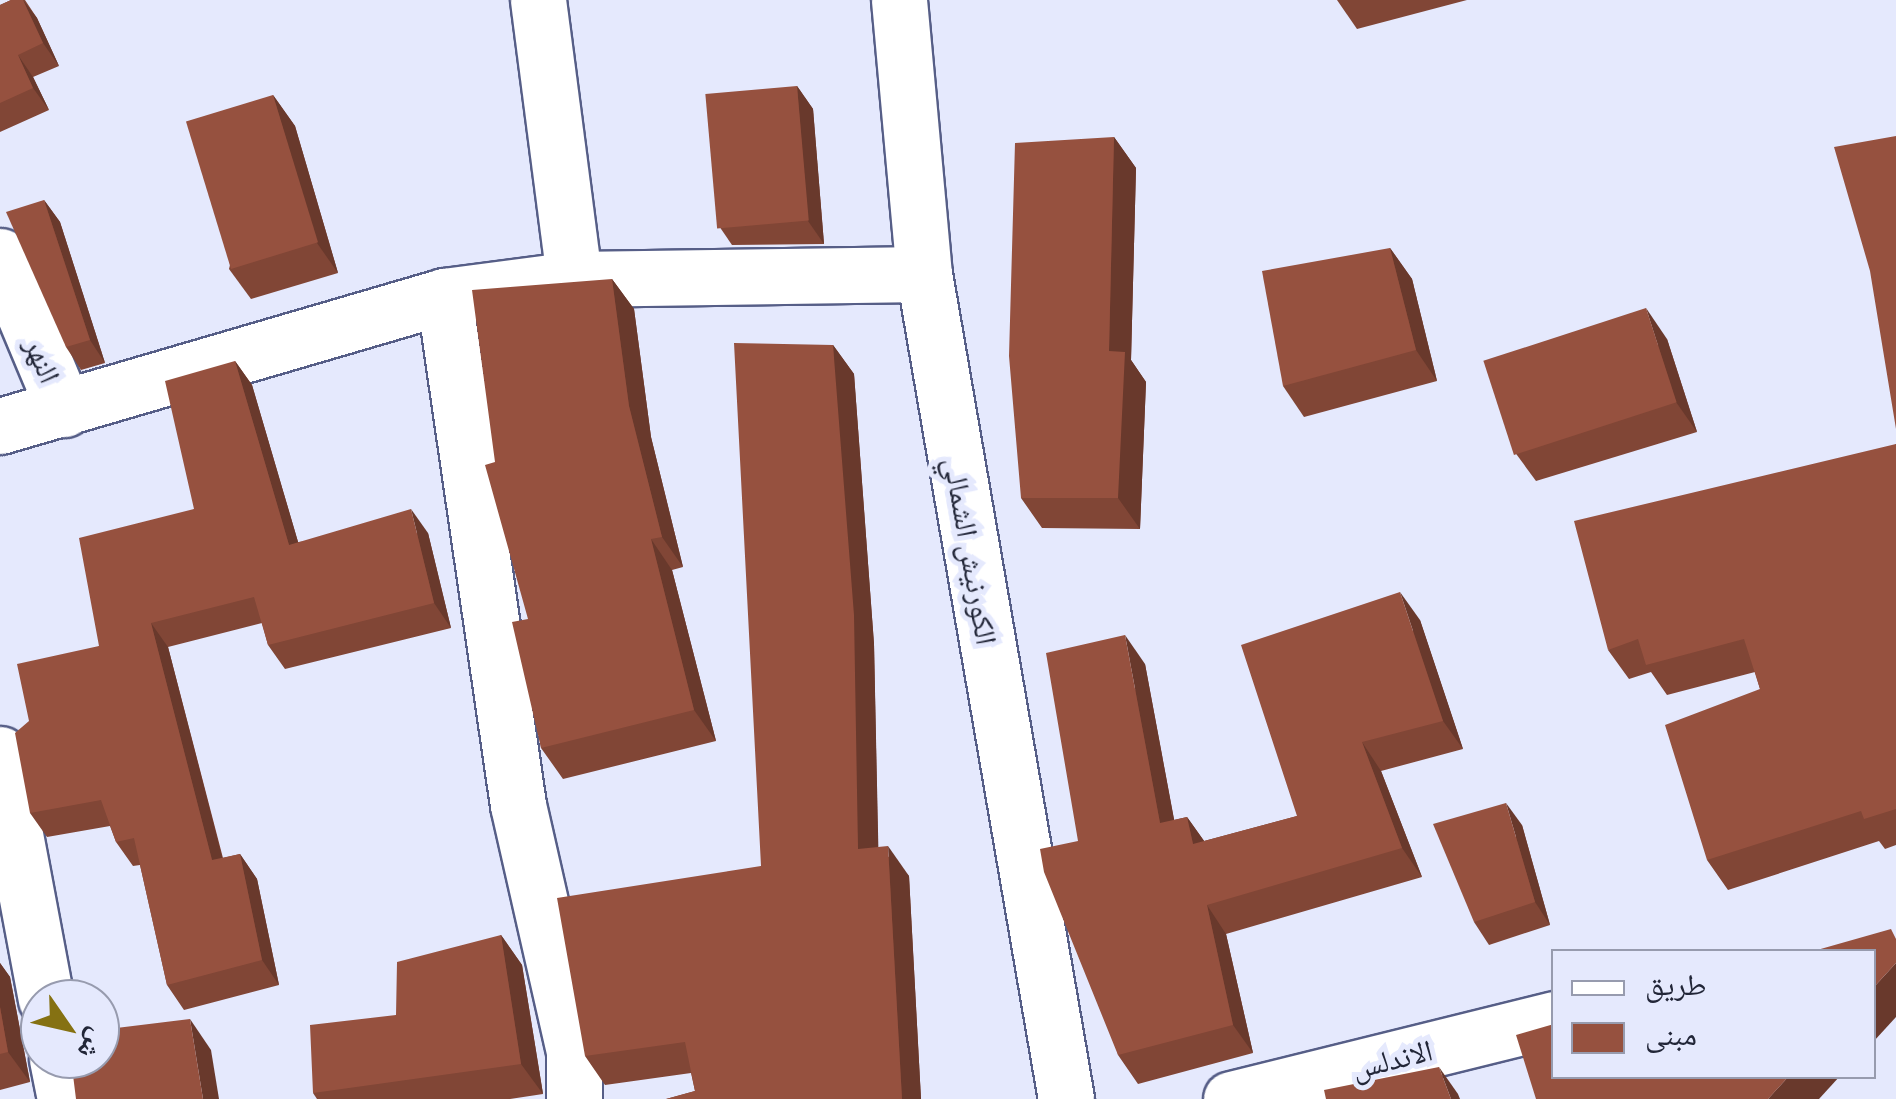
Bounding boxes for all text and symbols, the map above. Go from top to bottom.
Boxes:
street label: النهر [17,332,69,388]
street label: الكورنيش الشمالي [937,454,1005,648]
legend [1551,949,1876,1079]
text: طريق [1645,967,1706,1001]
north arrow [20,979,120,1079]
text: مبنى [1645,1017,1697,1051]
text: ش [72,1024,115,1066]
street label: الاندلس [1348,1032,1436,1086]

